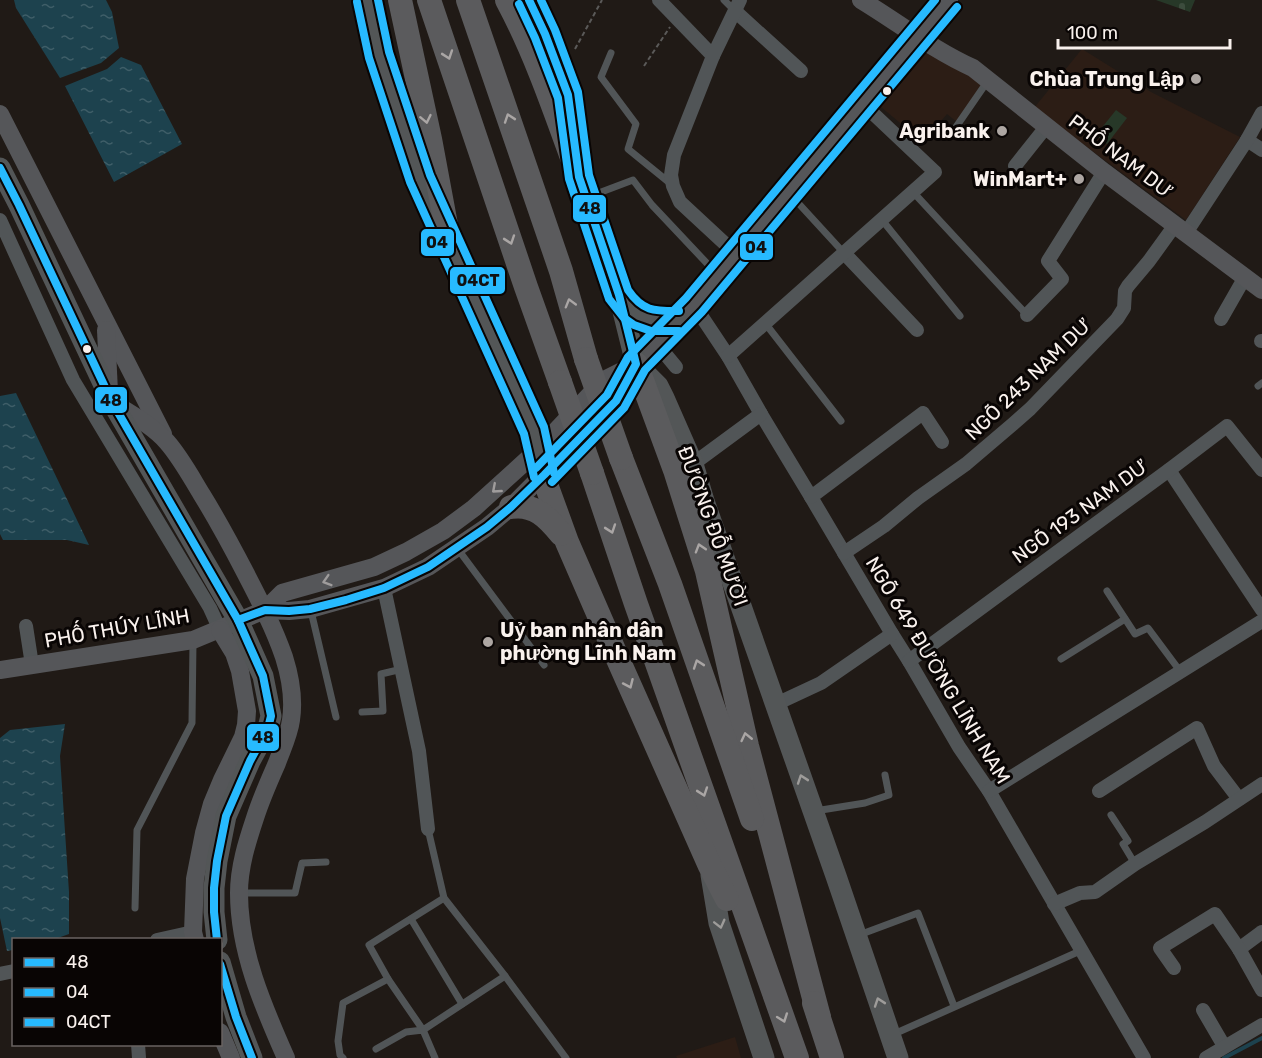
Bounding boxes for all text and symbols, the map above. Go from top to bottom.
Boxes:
scale bar [1058,12,1230,50]
text: 100 m [1067,22,1118,44]
one-way arrow [440,49,453,60]
place label: Chùa Trung Lập [1030,67,1184,91]
marker: Chùa Trung Lập [1189,72,1203,86]
unlabelled marker [881,85,893,97]
street label: PHỐ NAM DƯ [1064,107,1180,203]
one-way arrow [503,113,516,124]
one-way arrow [418,114,431,124]
place label: Agribank [899,119,990,143]
marker: Agribank [995,124,1009,138]
place label: WinMart+ [973,167,1067,191]
marker: WinMart+ [1072,172,1086,186]
line badge: 48 [572,194,607,223]
text: 48 [579,199,601,218]
line badge: 04 [420,228,455,257]
text: 04 [426,233,448,252]
line badge: 04 [739,233,774,261]
one-way arrow [503,234,516,245]
text: 04 [745,238,767,257]
line badge: 04CT [449,266,506,295]
text: 04CT [456,271,500,290]
one-way arrow [565,298,577,309]
street label: NGÕ 243 NAM DƯ [960,313,1096,445]
unlabelled marker [81,343,93,355]
line badge: 48 [94,386,128,414]
text: 48 [100,391,122,410]
street label: ĐƯỜNG ĐỖ MƯỜI [673,442,755,609]
street label: NGÕ 193 NAM DƯ [1007,454,1153,568]
one-way arrow [492,482,503,493]
one-way arrow [603,523,616,534]
one-way arrow [695,543,707,554]
street label: NGÕ 649 ĐƯỜNG LĨNH NAM [861,552,1015,788]
one-way arrow [322,574,333,586]
street label: PHỐ THÚY LĨNH [42,601,192,653]
place label: Uỷ ban nhân dân phường Lĩnh Nam [500,618,676,665]
marker: Uỷ ban nhân dân phường Lĩnh Nam [481,635,495,649]
one-way arrow [693,659,705,670]
one-way arrow [622,678,634,689]
line badge: 48 [246,723,280,752]
text: 48 [252,728,274,747]
one-way arrow [740,733,753,743]
one-way arrow [796,774,809,784]
one-way arrow [695,786,708,797]
one-way arrow [712,918,725,928]
legend [12,938,222,1046]
text: 48 [66,951,89,973]
text: 04 [66,981,89,1003]
one-way arrow [874,998,887,1008]
text: 04CT [66,1011,111,1033]
one-way arrow [775,1012,788,1023]

